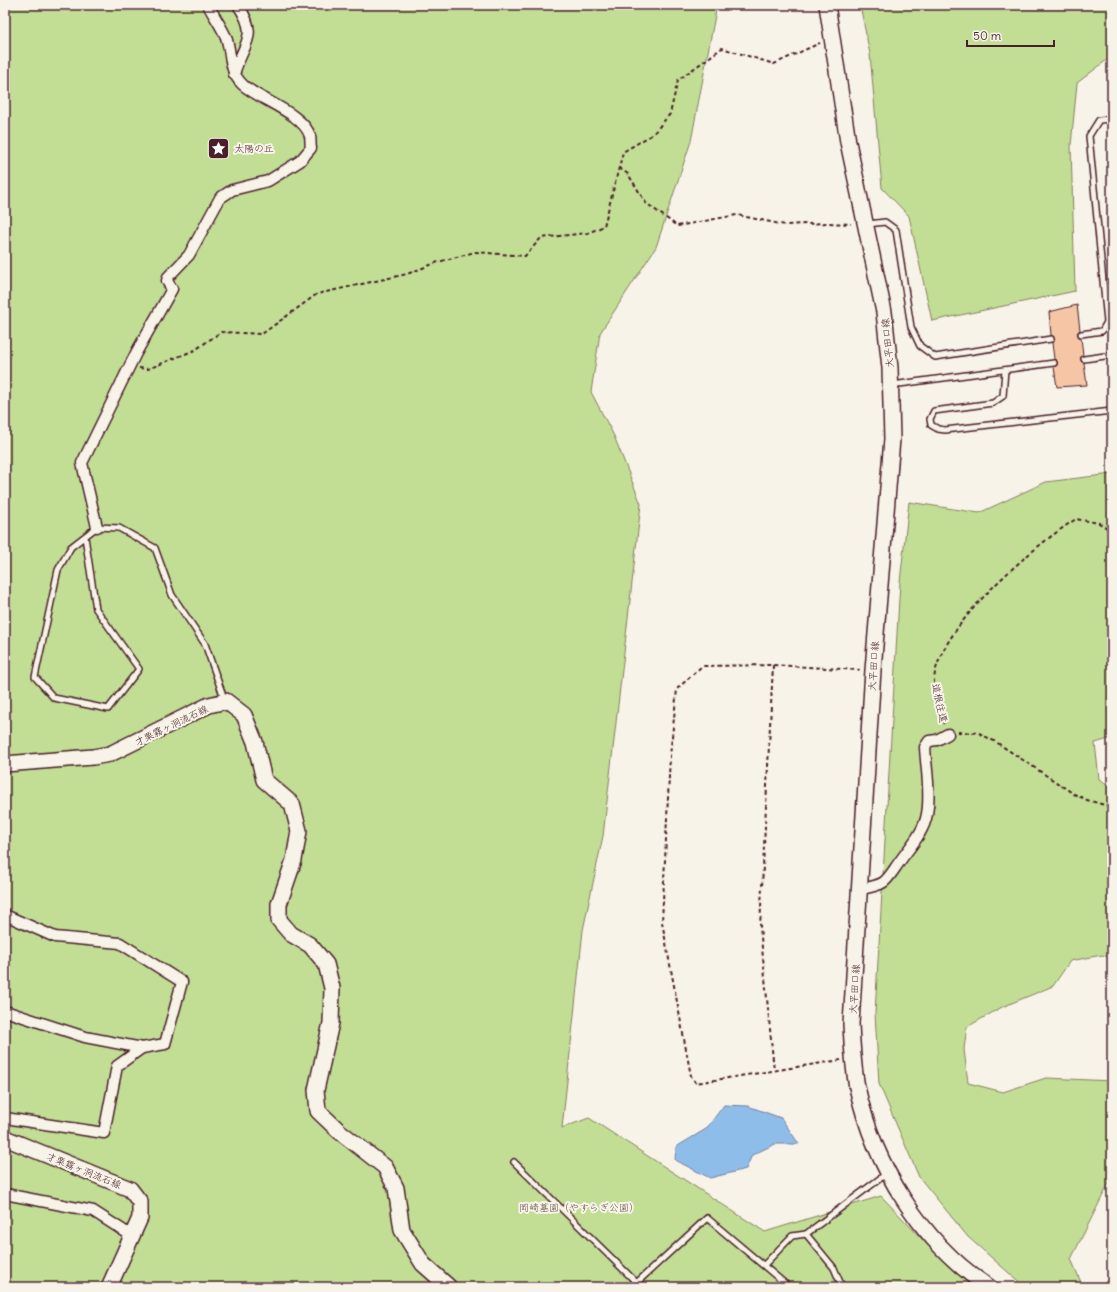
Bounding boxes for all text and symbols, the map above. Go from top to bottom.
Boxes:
scale bar [967,22,1054,48]
text: 50 m [973,28,1002,43]
place icon: 太陽の丘 [206,135,232,161]
place label: 太陽の丘 [234,142,274,155]
street label: 大平田口線 [878,317,897,368]
street label: 大平田口線 [865,641,882,691]
street label: 道根往還 [929,682,950,724]
street label: 才栗霧ヶ洞流石線 [132,702,210,749]
street label: 大平田口線 [846,964,863,1014]
street label: 才栗霧ヶ洞流石線 [44,1149,123,1191]
park label: 岡崎墓園（やすらぎ公園） [519,1201,639,1214]

